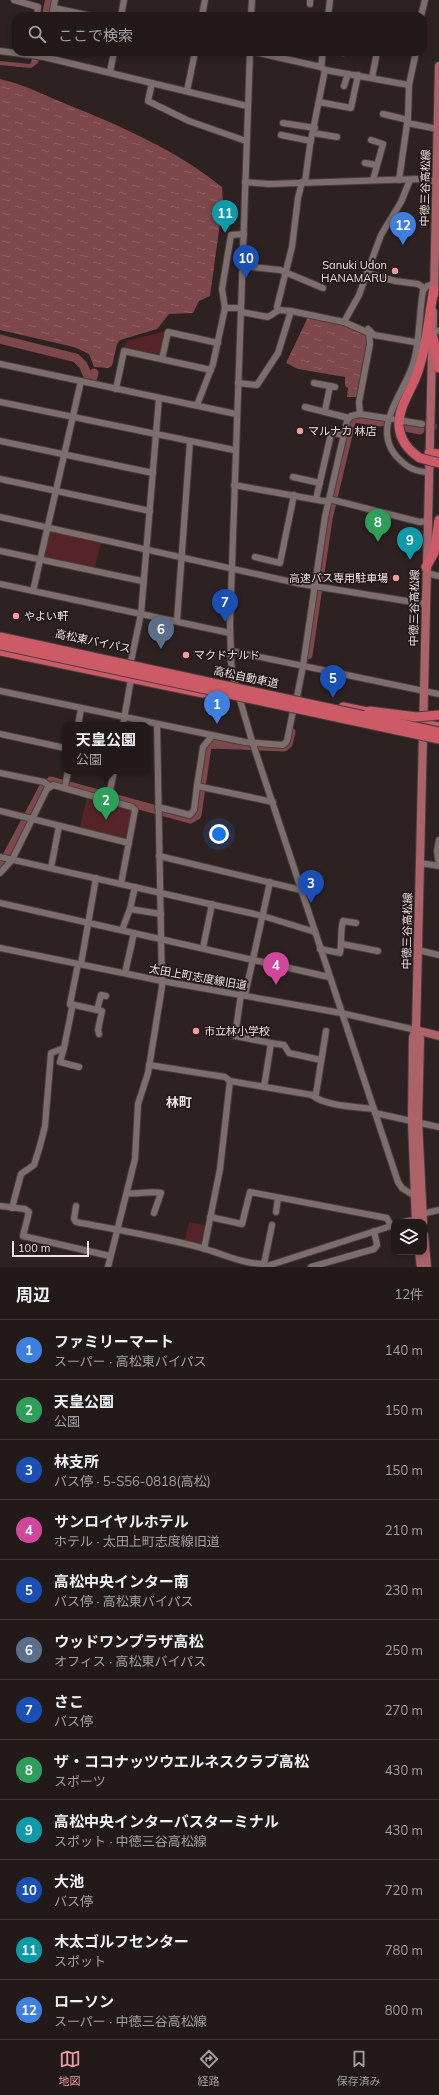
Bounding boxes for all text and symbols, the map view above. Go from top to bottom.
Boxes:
search box [12,12,427,56]
icon: search [26,23,48,45]
text: ここで検索 [58,26,133,45]
street label: 中徳三谷高松線 [417,149,433,227]
pin: 11 [212,200,238,233]
pin: 12 [390,212,416,245]
pin: 10 [233,245,259,278]
place label: Sanuki Udon HANAMARU [321,258,387,285]
marker: Sanuki Udon HANAMARU [390,266,400,276]
place label: マルナカ 林店 [308,424,377,438]
marker: マルナカ 林店 [295,426,305,436]
pin: 8 [365,509,391,542]
pin: 9 [397,527,423,560]
street label: 中徳三谷高松線 [406,569,422,647]
place label: 高速バス専用駐車場 [289,571,388,585]
marker: 高速バス専用駐車場 [391,573,401,583]
pin: 7 [212,589,238,622]
place label: やよい軒 [24,609,69,623]
marker: やよい軒 [11,611,21,621]
pin: 6 [148,616,174,649]
street label: 高松東バイパス [54,626,132,656]
place label: マクドナルド [194,648,260,662]
marker: マクドナルド [181,650,191,660]
street label: 高松自動車道 [212,663,280,691]
pin: 5 [320,665,346,698]
pin: 1 [204,691,230,724]
popup [62,722,150,774]
text: 天皇公園 [76,730,136,749]
text: 公園 [76,751,102,767]
pin: 2 [93,787,119,820]
your location [209,824,229,844]
pin: 3 [298,870,324,903]
street label: 中徳三谷高松線 [399,892,415,970]
pin: 4 [263,952,289,985]
street label: 太田上町志度線旧道 [148,962,248,992]
place label: 市立林小学校 [204,1024,270,1038]
marker: 市立林小学校 [191,1026,201,1036]
district label: 林町 [166,1094,192,1110]
map controls [391,1219,427,1255]
button: layers [391,1219,427,1255]
scale bar [12,1239,89,1258]
text: 100 m [18,1241,50,1255]
text: 周辺 [16,1284,50,1305]
text: 12件 [394,1286,423,1302]
text: ファミリーマート [54,1332,174,1351]
text: 1 [25,1342,33,1358]
text: 140 m [385,1342,423,1358]
text: スーパー · 高松東バイパス [54,1353,206,1369]
text: 天皇公園 [54,1392,114,1411]
text: 2 [25,1402,33,1418]
text: 150 m [385,1402,423,1418]
text: 公園 [54,1413,80,1429]
text: 林支所 [54,1452,99,1471]
text: 3 [25,1462,33,1478]
text: 150 m [385,1462,423,1478]
text: バス停 · 5-S56-0818(高松) [54,1473,211,1489]
text: サンロイヤルホテル [54,1512,189,1531]
text: 4 [25,1522,33,1538]
text: 210 m [385,1522,423,1538]
text: ホテル · 太田上町志度線旧道 [54,1533,220,1549]
text: 高松中央インター南 [54,1572,189,1591]
text: 5 [25,1582,33,1598]
text: 230 m [385,1582,423,1598]
text: バス停 · 高松東バイパス [54,1593,194,1609]
text: ウッドワンプラザ高松 [54,1632,204,1651]
text: 6 [25,1642,33,1658]
text: 250 m [385,1642,423,1658]
text: オフィス · 高松東バイパス [54,1653,206,1669]
text: さこ [54,1692,84,1711]
text: 7 [25,1702,33,1718]
text: 270 m [385,1702,423,1718]
text: バス停 [54,1713,93,1729]
text: ザ・ココナッツウエルネスクラブ高松 [54,1752,309,1771]
text: 8 [25,1762,33,1778]
text: 430 m [385,1762,423,1778]
text: スポーツ [54,1773,106,1789]
text: 高松中央インターバスターミナル [54,1812,279,1831]
text: 9 [25,1822,33,1838]
text: 430 m [385,1822,423,1838]
text: スポット · 中徳三谷高松線 [54,1833,207,1849]
text: 大池 [54,1872,84,1891]
text: 10 [21,1882,37,1898]
text: 720 m [385,1882,423,1898]
text: バス停 [54,1893,93,1909]
text: 木太ゴルフセンター [54,1932,189,1951]
text: 11 [21,1942,37,1958]
text: 780 m [385,1942,423,1958]
text: スポット [54,1953,106,1969]
text: ローソン [54,1992,114,2011]
text: 12 [21,2002,37,2018]
text: 800 m [385,2002,423,2018]
text: スーパー · 中徳三谷高松線 [54,2013,207,2029]
tab: 地図 [59,2048,81,2088]
tab: 経路 [198,2048,220,2088]
tab: 保存済み [337,2048,381,2088]

